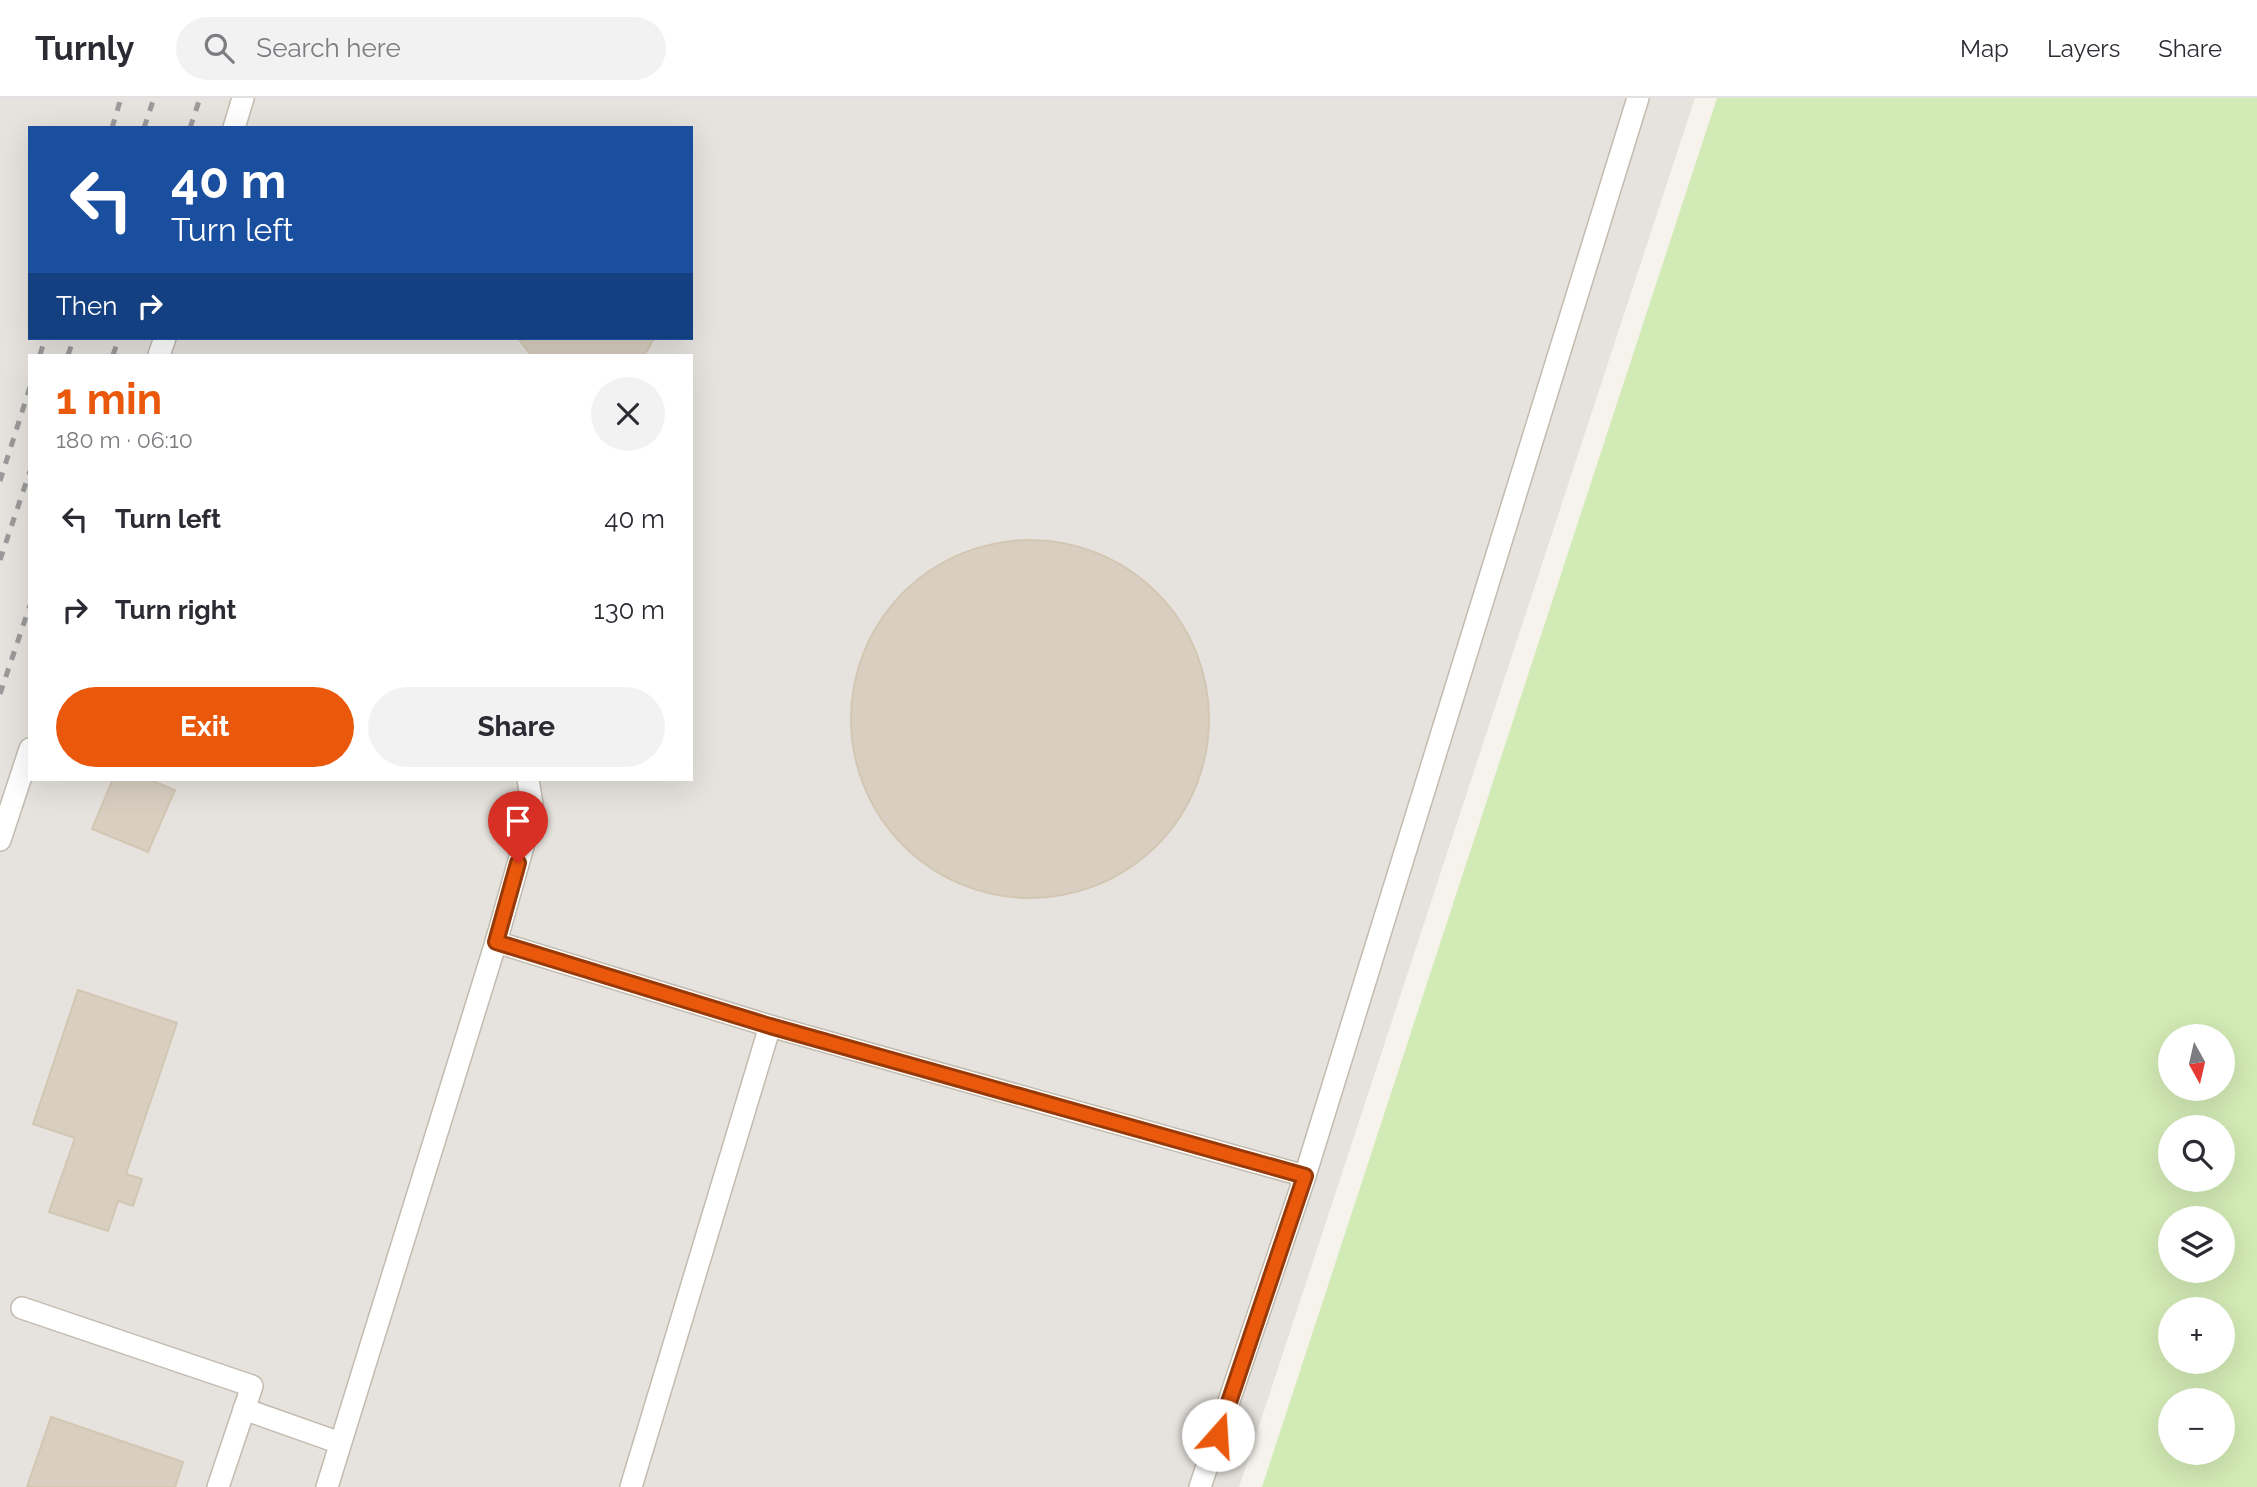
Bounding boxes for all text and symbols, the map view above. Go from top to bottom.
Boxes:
search box [176,17,666,80]
text: Turnly [35,29,134,68]
icon: search [200,29,238,67]
text: Search here [256,33,401,63]
text: Map [1960,34,2009,63]
text: Layers [2047,34,2120,63]
text: Share [2158,34,2222,63]
text: 40 m [171,152,286,209]
icon: left [56,154,147,245]
text: Turn left [171,211,293,248]
icon: right [131,287,169,325]
text: Then [56,291,117,321]
text: 1 min [56,375,162,424]
button: close [591,377,665,451]
text: 180 m · 06:10 [56,426,193,453]
icon: left [56,500,94,538]
text: Turn left [115,504,221,534]
text: 40 m [604,504,665,534]
icon: right [56,591,94,629]
text: Turn right [115,595,236,625]
text: 130 m [594,595,665,625]
button: Exit [56,687,354,767]
button: Share [368,687,665,767]
pin [488,791,548,863]
icon: arrive [499,802,537,840]
north arrow [2158,1024,2235,1101]
map controls [2158,1024,2235,1465]
button: search [2158,1115,2235,1192]
button: layers [2158,1206,2235,1283]
button: + [2158,1297,2235,1374]
button: − [2158,1388,2235,1465]
position arrow [1181,1398,1255,1472]

